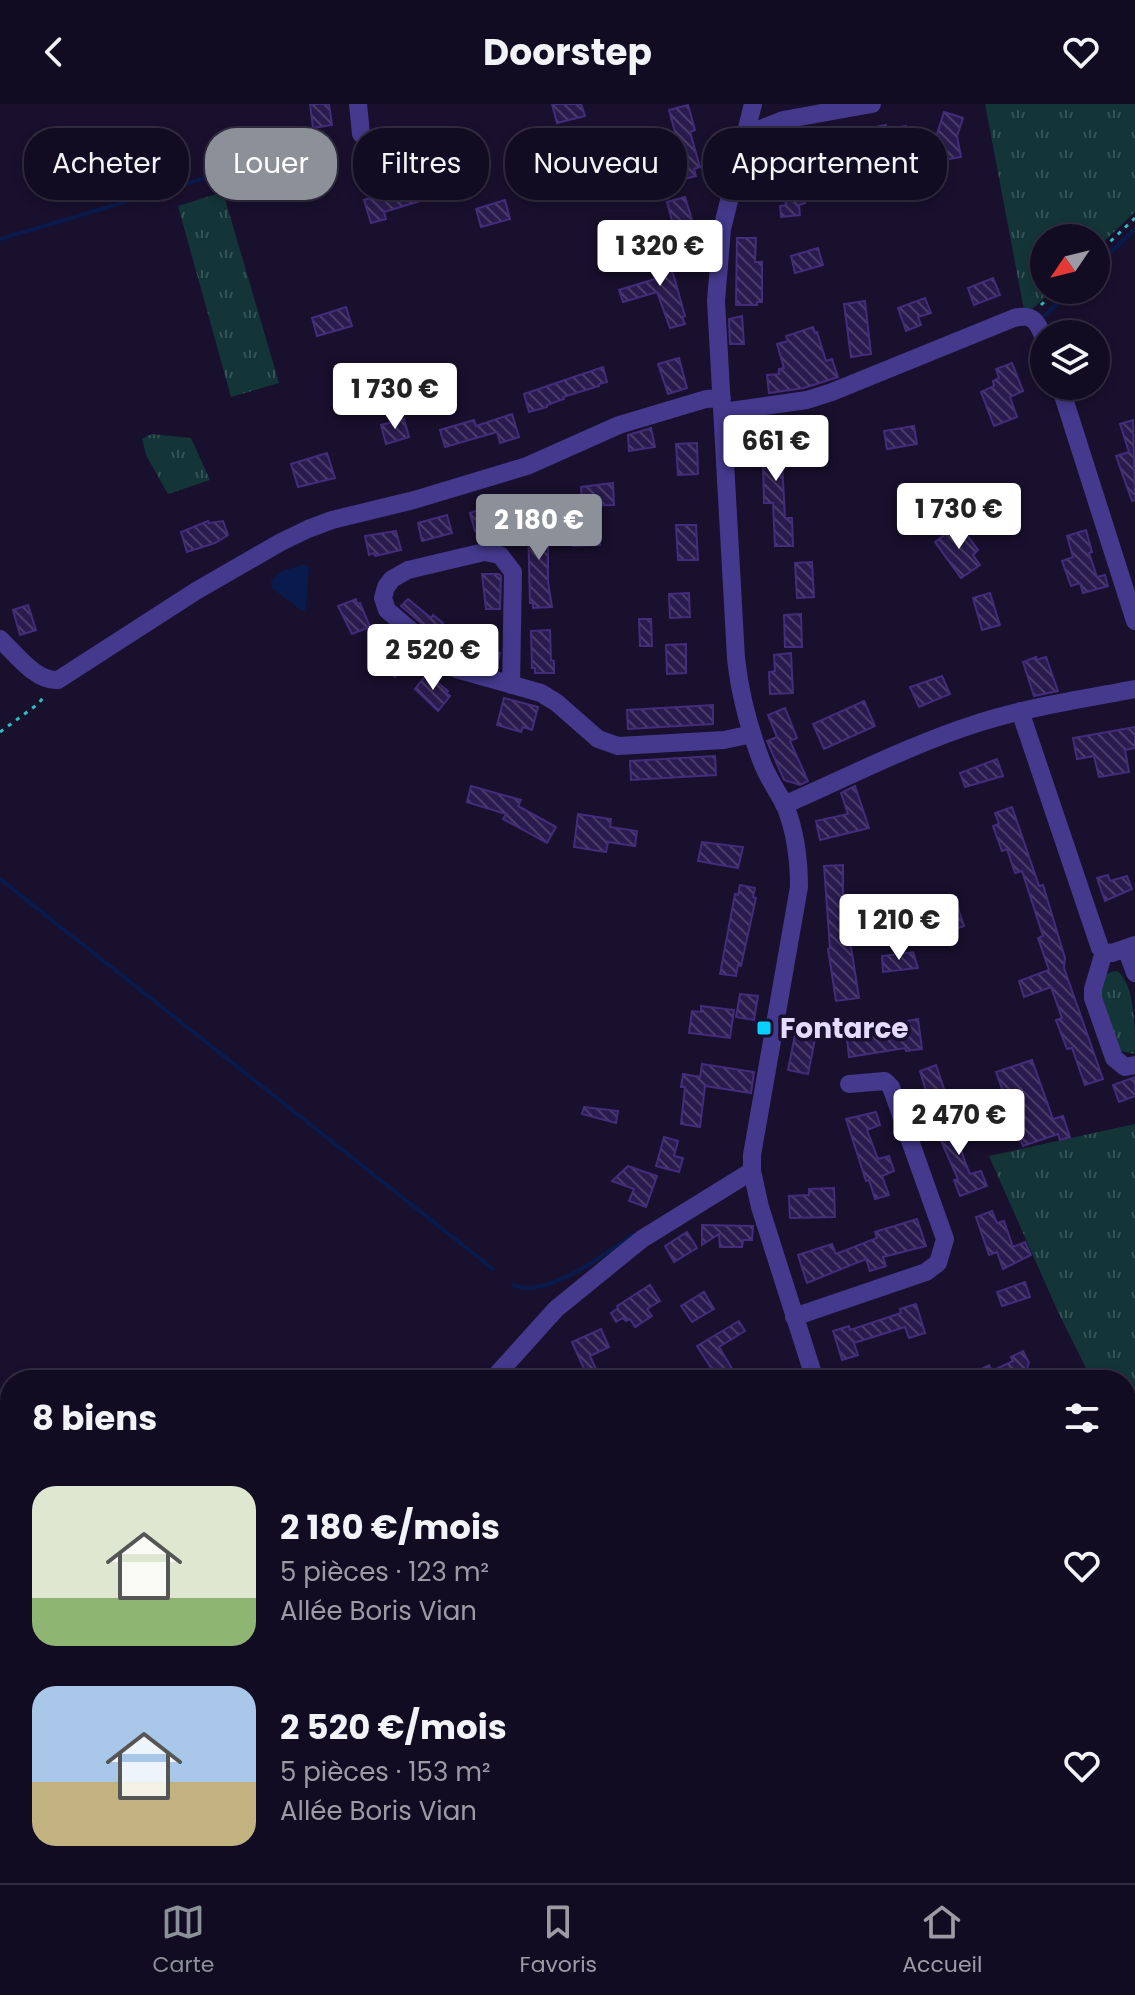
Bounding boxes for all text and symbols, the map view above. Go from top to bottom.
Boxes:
text: Doorstep [483,27,652,78]
icon: back [32,30,76,74]
icon: heart [1059,30,1103,74]
chip: Acheter [24,128,189,200]
chip: Louer [205,128,337,200]
chip: Filtres [353,128,489,200]
chip: Nouveau [505,128,687,200]
chip: Appartement [703,128,947,200]
pin: 1 320 € [586,220,734,288]
north arrow [1030,224,1110,304]
map controls [1030,224,1110,400]
text: 1 320 € [615,228,705,264]
button: layers [1030,320,1110,400]
pin: 1 730 € [321,363,469,431]
text: 1 730 € [351,371,439,407]
pin: 661 € [720,415,832,483]
text: 661 € [741,423,811,459]
pin: 1 730 € [885,483,1033,551]
text: 1 730 € [915,491,1003,527]
pin: 2 180 € [465,494,613,562]
text: 2 180 € [494,502,584,538]
pin: 2 520 € [359,624,507,692]
text: 2 520 € [385,632,481,668]
pin: 1 210 € [825,894,973,962]
text: 1 210 € [857,902,941,938]
place label: Fontarce [780,1009,909,1048]
marker: Fontarce [755,1019,773,1037]
pin: 2 470 € [885,1089,1033,1157]
text: 2 470 € [911,1097,1007,1133]
text: 8 biens [32,1394,157,1442]
icon: filters [1060,1396,1104,1440]
text: 2 180 €/mois [280,1503,500,1551]
icon: home [96,1518,192,1614]
icon: heart [1060,1544,1104,1588]
text: 5 pièces · 123 m² [280,1554,489,1590]
text: Allée Boris Vian [280,1593,477,1629]
text: 2 520 €/mois [280,1703,507,1751]
icon: home [96,1718,192,1814]
icon: heart [1060,1744,1104,1788]
text: 5 pièces · 153 m² [280,1754,491,1790]
text: Allée Boris Vian [280,1793,477,1829]
tab: Carte [153,1900,214,1981]
tab: Favoris [520,1900,597,1981]
tab: Accueil [902,1900,982,1981]

